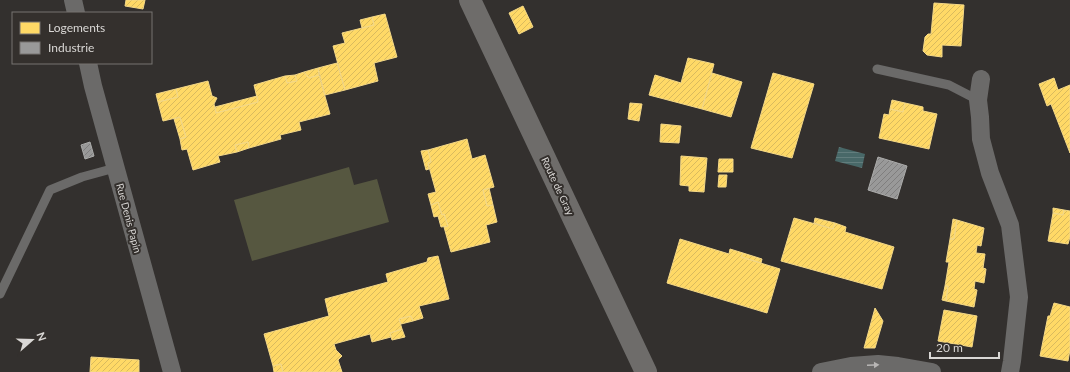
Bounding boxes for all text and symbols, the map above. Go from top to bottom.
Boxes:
legend [12,12,152,64]
text: Logements [48,20,105,35]
text: Industrie [48,40,94,55]
street label: Route de Gray [539,155,577,218]
street label: Rue Denis Papin [114,182,144,254]
north arrow [12,320,52,360]
text: N [34,330,49,343]
scale bar [930,334,999,360]
text: 20 m [936,340,963,355]
one-way arrow [867,361,879,368]

